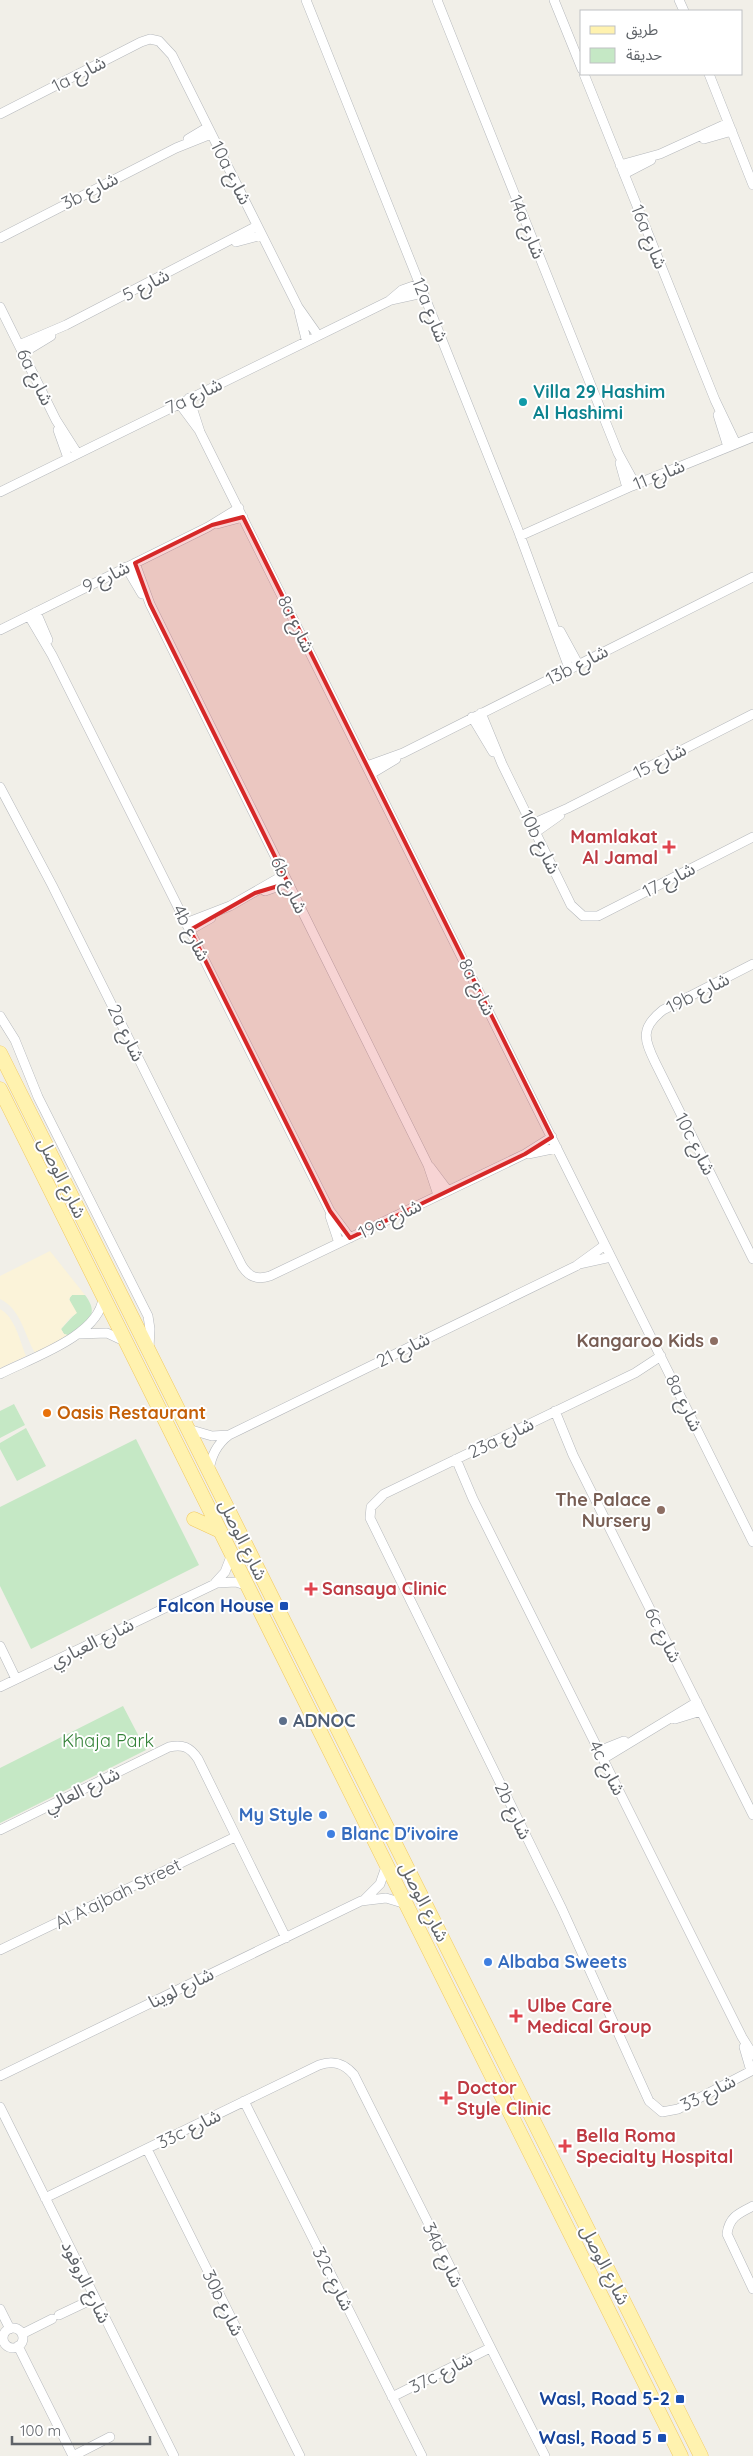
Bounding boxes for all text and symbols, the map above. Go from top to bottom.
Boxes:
legend [580,10,743,75]
text: طريق [626,20,658,40]
text: حديقة [626,45,662,64]
street label: 1a شارع [48,50,111,100]
street label: 10a شارع [203,137,257,210]
street label: 3b شارع [58,167,123,217]
street label: 14a شارع [502,192,551,263]
street label: 16a شارع [623,201,673,273]
street label: شارع 5 [118,263,175,309]
street label: 12a شارع [404,274,454,347]
street label: 6a شارع [9,345,59,410]
street label: 7a شارع [162,372,227,422]
place label: Villa 29 Hashim Al Hashimi [533,380,665,424]
marker: Villa 29 Hashim Al Hashimi [517,396,529,408]
street label: شارع 11 [630,454,689,498]
street label: شارع 9 [78,555,135,601]
street label: 8a شارع [270,591,320,657]
street label: 13b شارع [542,639,613,693]
street label: شارع 15 [629,737,692,786]
street label: 10b شارع [512,806,566,879]
place label: Mamlakat Al Jamal [570,825,658,869]
marker: Mamlakat Al Jamal [662,840,676,854]
street label: 6b شارع [263,853,313,918]
street label: شارع 17 [639,857,700,905]
street label: 4b شارع [165,901,215,966]
street label: 8a شارع [451,954,501,1020]
street label: 19b شارع [662,967,734,1021]
street label: 2a شارع [100,1000,150,1067]
street label: 10c شارع [667,1109,721,1180]
street label: شارع الوصل [30,1134,92,1223]
street label: 19a شارع [354,1193,427,1246]
street label: شارع 21 [372,1327,435,1375]
place label: Kangaroo Kids [577,1329,704,1352]
marker: Kangaroo Kids [708,1335,720,1347]
street label: 8a شارع [658,1370,708,1436]
place label: Oasis Restaurant [57,1401,206,1424]
marker: Oasis Restaurant [41,1407,53,1419]
street label: 23a شارع [464,1412,539,1466]
place label: The Palace Nursery [555,1488,651,1532]
street label: شارع الوصل [211,1496,273,1585]
marker: The Palace Nursery [655,1504,667,1516]
place label: Sansaya Clinic [322,1577,447,1600]
marker: Sansaya Clinic [304,1582,318,1596]
place label: Falcon House [158,1594,274,1617]
marker: Falcon House [278,1600,290,1612]
street label: 6c شارع [637,1603,687,1668]
street label: شارع العباري [46,1612,139,1675]
place label: ADNOC [293,1709,356,1732]
marker: ADNOC [277,1715,289,1727]
park label: Khaja Park [62,1729,154,1752]
street label: 4c شارع [581,1736,631,1801]
street label: شارع العالي [40,1761,125,1820]
street label: 2b شارع [487,1778,537,1845]
place label: My Style [239,1803,313,1826]
marker: My Style [317,1809,329,1821]
place label: Blanc D'ivoire [341,1822,459,1845]
marker: Blanc D'ivoire [325,1828,337,1840]
street label: Al A’ajbah Street [51,1853,185,1934]
street label: شارع الوصل [392,1858,454,1947]
place label: Albaba Sweets [498,1950,627,1973]
marker: Albaba Sweets [482,1956,494,1968]
street label: شارع لوينا [144,1962,219,2016]
place label: Ulbe Care Medical Group [527,1994,652,2038]
marker: Ulbe Care Medical Group [509,2009,523,2023]
street label: شارع 33 [676,2069,741,2119]
place label: Doctor Style Clinic [457,2076,551,2120]
marker: Doctor Style Clinic [439,2091,453,2105]
street label: 33c شارع [153,2103,226,2157]
place label: Bella Roma Specialty Hospital [576,2124,733,2168]
marker: Bella Roma Specialty Hospital [558,2139,572,2153]
street label: 34d شارع [415,2218,469,2293]
street label: شارع الوصل [573,2221,635,2310]
street label: شارع الروفود [54,2237,116,2328]
street label: 32c شارع [305,2243,359,2316]
street label: 30b شارع [195,2266,249,2341]
street label: 37c شارع [405,2347,478,2401]
place label: Wasl, Road 5-2 [539,2387,670,2410]
marker: Wasl, Road 5-2 [674,2393,686,2405]
scale bar [12,2414,150,2446]
text: 100 m [20,2421,61,2440]
place label: Wasl, Road 5 [539,2426,652,2449]
marker: Wasl, Road 5 [656,2432,668,2444]

